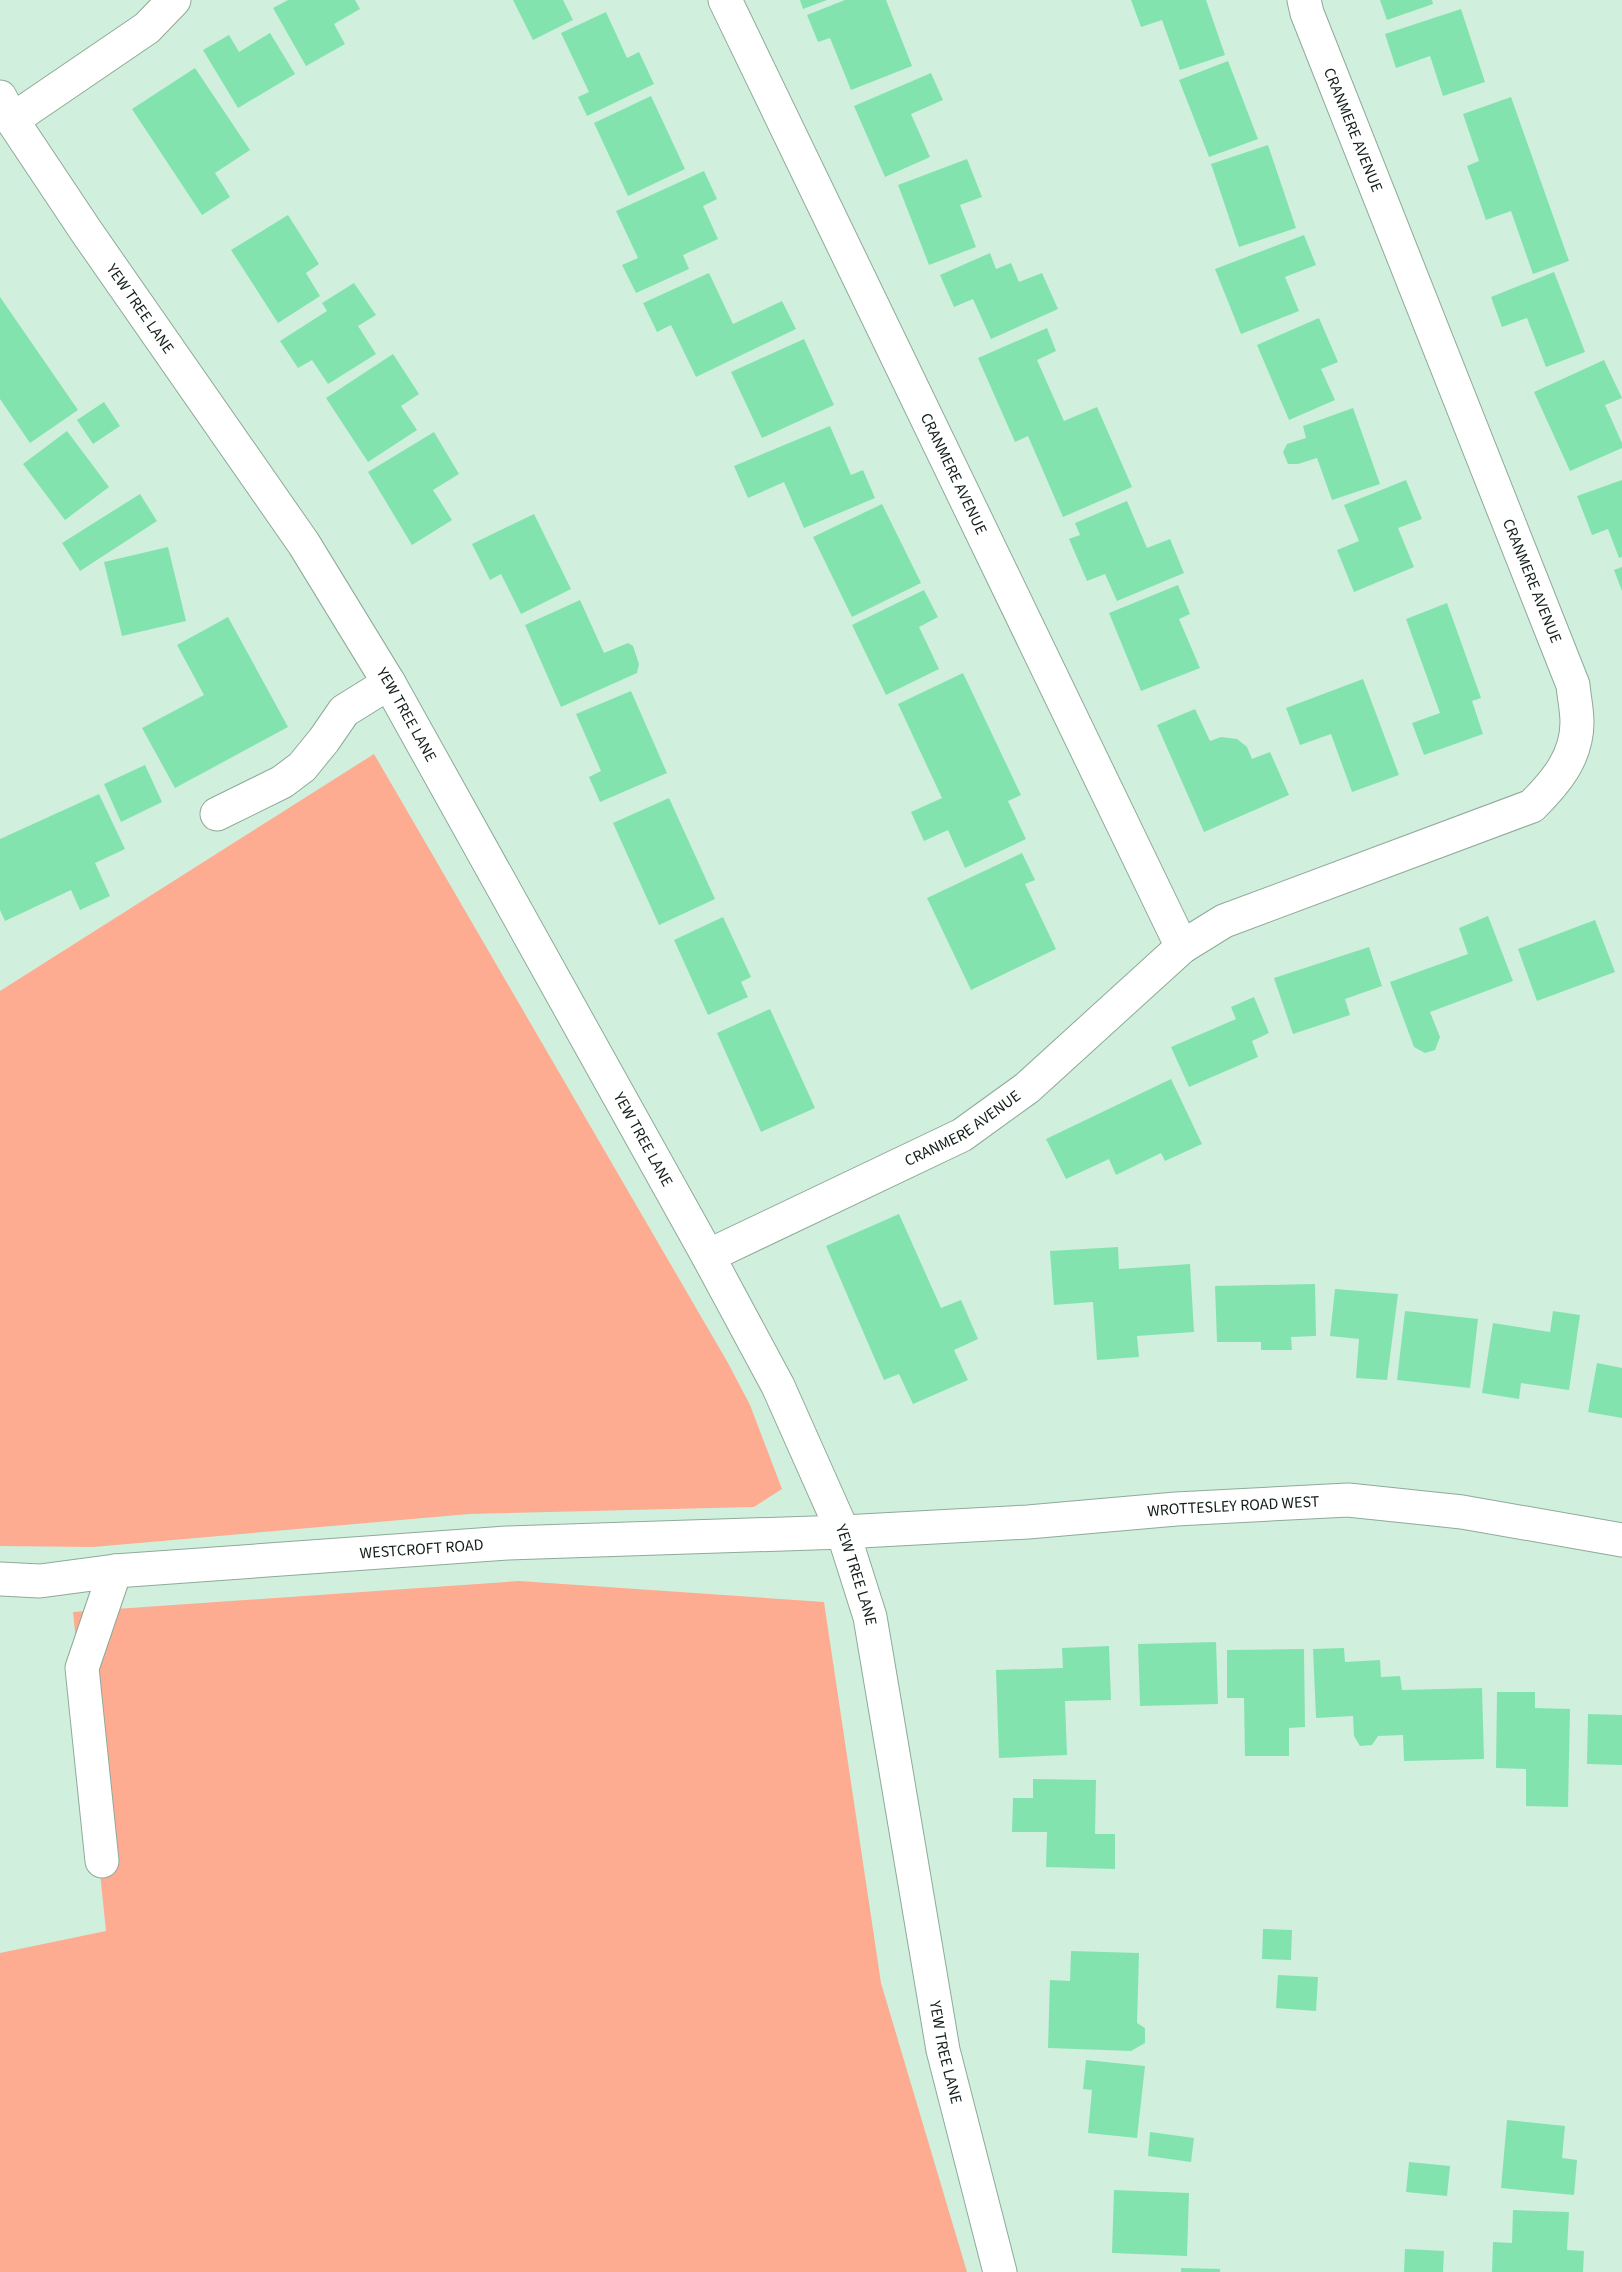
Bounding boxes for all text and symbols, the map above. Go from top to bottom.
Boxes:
street label: CRANMERE AVENUE [1318,65,1388,195]
street label: YEW TREE LANE [101,259,179,358]
street label: CRANMERE AVENUE [915,409,992,538]
street label: CRANMERE AVENUE [1497,516,1567,646]
street label: YEW TREE LANE [371,663,442,766]
street label: CRANMERE AVENUE [901,1085,1025,1172]
street label: YEW TREE LANE [607,1087,678,1191]
street label: WROTTESLEY ROAD WEST [1146,1490,1320,1522]
street label: YEW TREE LANE [830,1520,882,1627]
street label: WESTCROFT ROAD [359,1534,484,1565]
street label: YEW TREE LANE [924,1998,967,2106]

